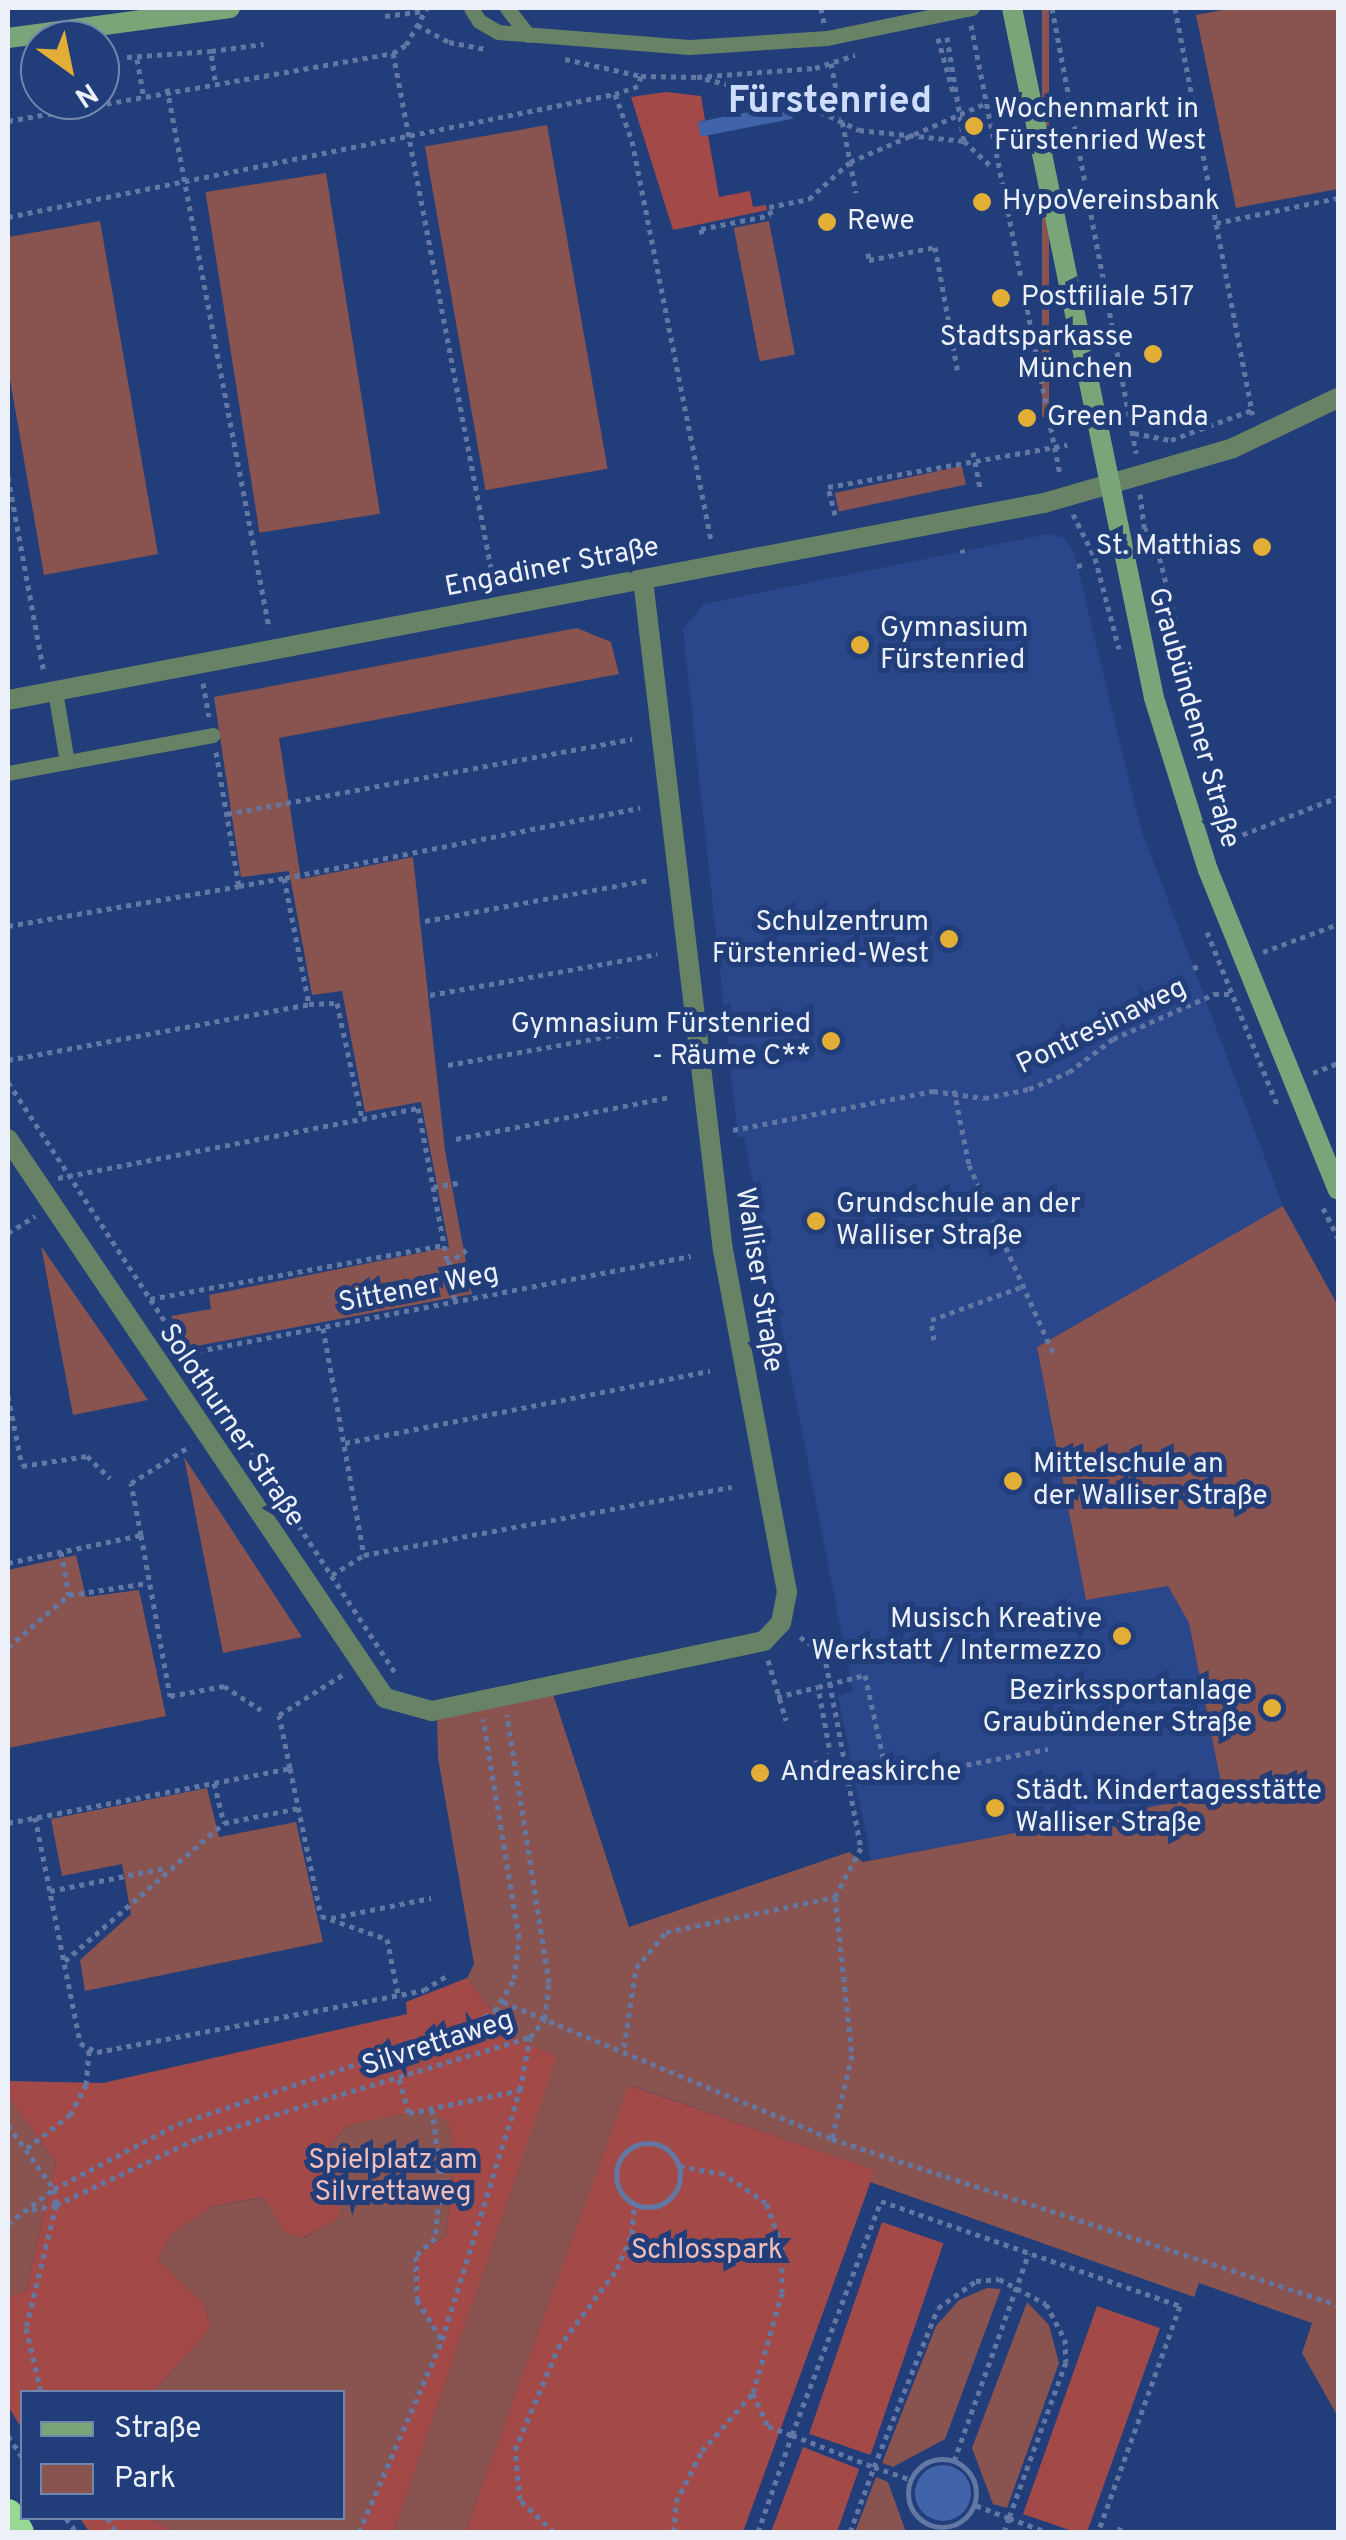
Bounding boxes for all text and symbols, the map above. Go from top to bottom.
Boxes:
north arrow [20,20,120,120]
text: N [67,73,103,114]
district label: Fürstenried [728,80,932,126]
place label: Wochenmarkt in Fürstenried West [994,93,1207,159]
marker: Wochenmarkt in Fürstenried West [963,115,985,137]
place label: HypoVereinsbank [1002,185,1220,219]
marker: HypoVereinsbank [971,191,993,213]
place label: Rewe [847,205,915,239]
marker: Rewe [816,211,838,233]
place label: Postfiliale 517 [1021,281,1194,315]
marker: Postfiliale 517 [990,287,1012,309]
place label: Stadtsparkasse München [940,321,1133,387]
marker: Stadtsparkasse München [1142,343,1164,365]
place label: Green Panda [1047,401,1209,435]
marker: Green Panda [1016,407,1038,429]
place label: St. Matthias [1096,530,1242,564]
street label: Engadiner Straße [442,531,662,605]
marker: St. Matthias [1251,536,1273,558]
street label: Graubündener Straße [1140,584,1246,852]
place label: Gymnasium Fürstenried [880,612,1028,678]
marker: Gymnasium Fürstenried [849,634,871,656]
place label: Schulzentrum Fürstenried-West [712,906,929,972]
marker: Schulzentrum Fürstenried-West [938,928,960,950]
street label: Pontresinaweg [1012,971,1192,1083]
place label: Gymnasium Fürstenried - Räume C** [511,1008,811,1074]
marker: Gymnasium Fürstenried - Räume C** [820,1030,842,1052]
street label: Walliser Straße [727,1185,789,1375]
place label: Grundschule an der Walliser Straße [836,1188,1081,1254]
marker: Grundschule an der Walliser Straße [805,1210,827,1232]
street label: Sittener Weg [336,1257,502,1321]
street label: Solothurner Straße [151,1318,311,1534]
place label: Mittelschule an der Walliser Straße [1033,1448,1268,1514]
marker: Mittelschule an der Walliser Straße [1002,1470,1024,1492]
place label: Musisch Kreative Werkstatt / Intermezzo [811,1603,1102,1669]
marker: Musisch Kreative Werkstatt / Intermezzo [1111,1625,1133,1647]
place label: Bezirkssportanlage Graubündener Straße [983,1675,1252,1741]
marker: Bezirkssportanlage Graubündener Straße [1261,1697,1283,1719]
place label: Andreaskirche [780,1756,961,1790]
marker: Andreaskirche [749,1762,771,1784]
place label: Städt. Kindertagesstätte Walliser Straße [1015,1775,1322,1841]
marker: Städt. Kindertagesstätte Walliser Straße [984,1797,1006,1819]
street label: Silvrettaweg [358,2004,518,2084]
park label: Spielplatz am Silvrettaweg [308,2144,478,2210]
park label: Schlosspark [631,2234,783,2268]
legend [20,2390,345,2520]
text: Straße [114,2411,201,2448]
text: Park [114,2461,176,2498]

